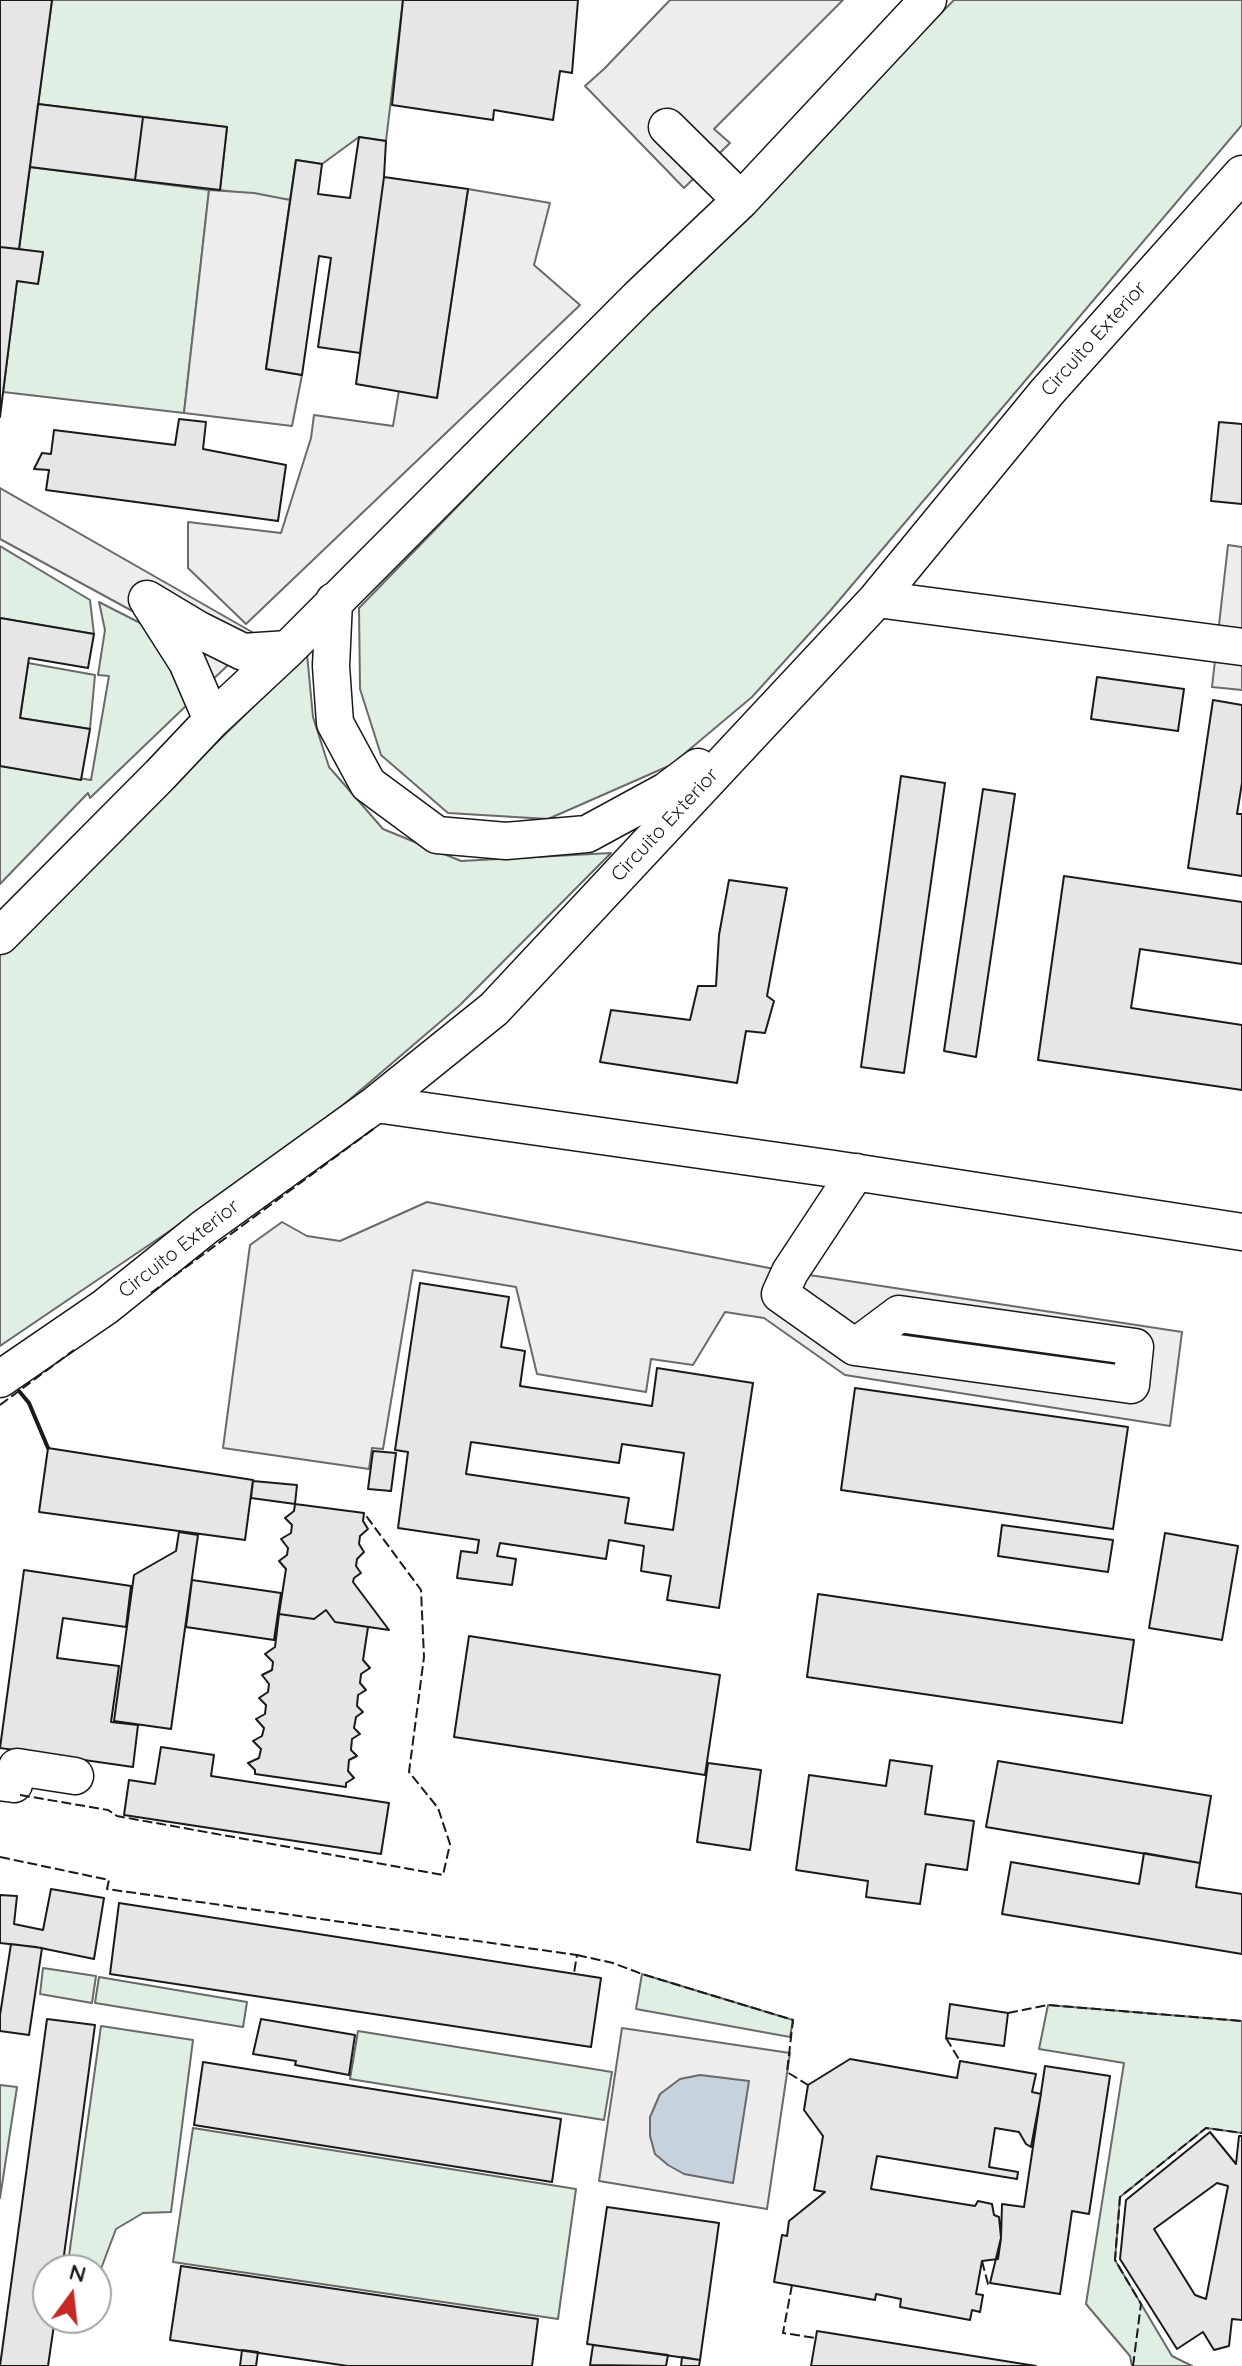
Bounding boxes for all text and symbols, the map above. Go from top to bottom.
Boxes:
street label: Circuito Exterior [1036,276,1152,402]
street label: Circuito Exterior [606,763,724,887]
street label: Circuito Exterior [114,1194,244,1304]
north arrow [32,2254,112,2334]
text: N [66,2257,89,2288]

